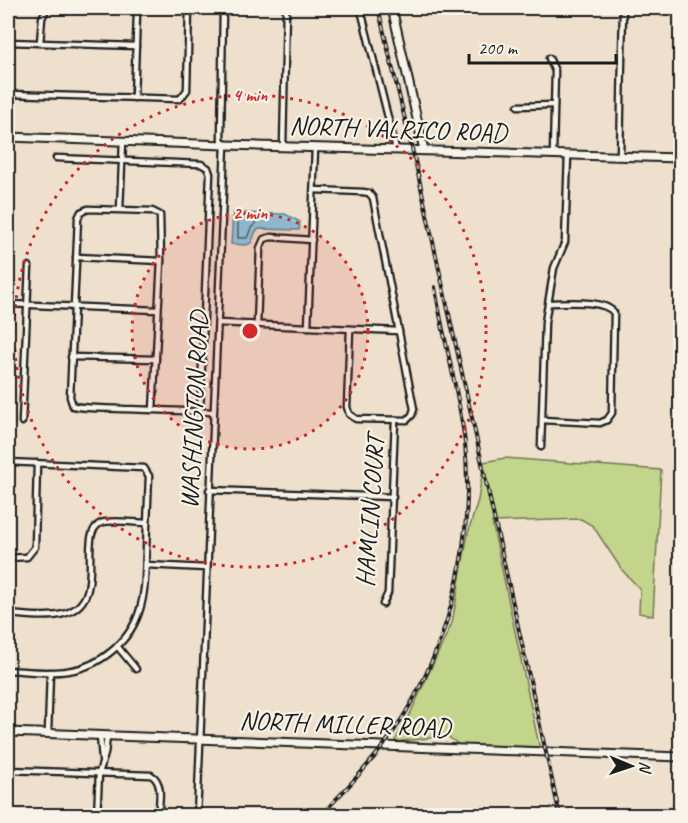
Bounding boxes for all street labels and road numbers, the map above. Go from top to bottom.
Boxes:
street label: NORTH VALRICO ROAD [289,109,509,149]
street label: WASHINGTON ROAD [172,308,216,510]
street label: HAMLIN COURT [348,429,392,588]
street label: NORTH MILLER ROAD [239,704,453,744]

